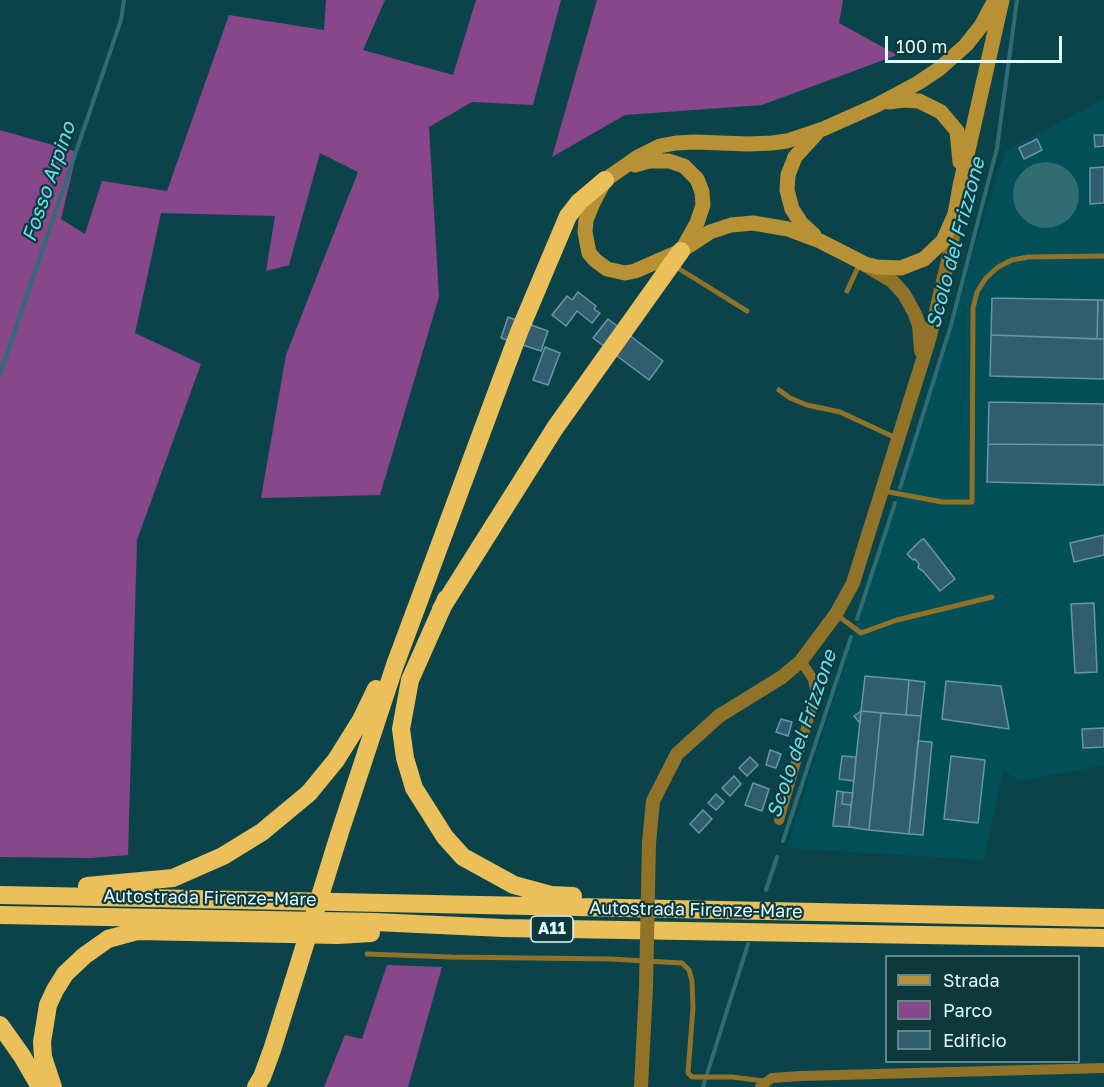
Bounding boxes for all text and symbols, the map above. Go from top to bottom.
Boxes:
scale bar [888,24,1065,62]
text: 100 m [896,35,947,57]
water label: Fosso Arpino [17,119,81,245]
water label: Scolo del Frizzone [922,155,990,331]
water label: Scolo del Frizzone [762,647,842,821]
street label: Autostrada Firenze-Mare [103,885,317,911]
street label: Autostrada Firenze-Mare [589,897,803,923]
road number: A11 [531,916,573,942]
legend [885,955,1080,1063]
text: Strada [943,969,1000,991]
text: Parco [943,999,992,1021]
text: Edificio [943,1029,1007,1051]

